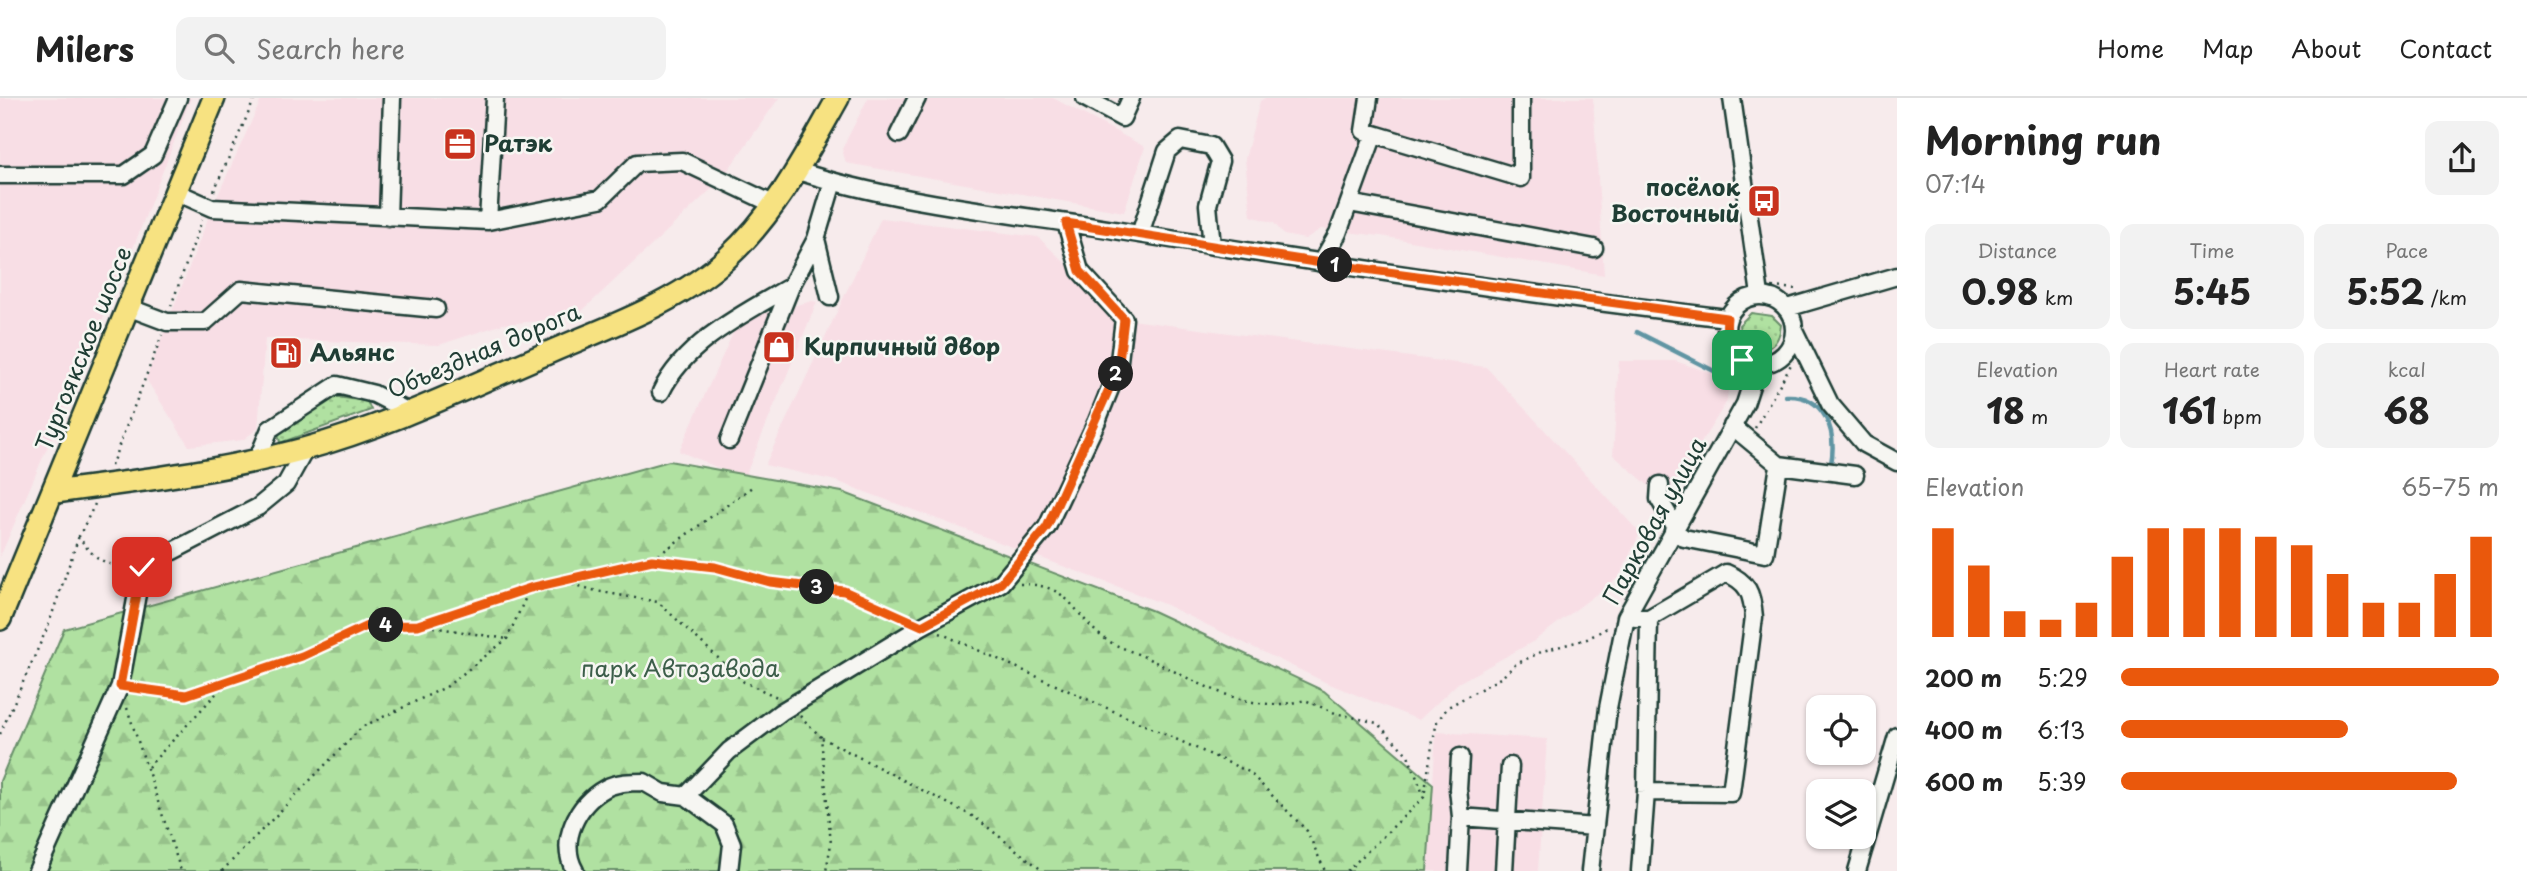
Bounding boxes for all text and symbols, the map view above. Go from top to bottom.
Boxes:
search box [176,17,666,80]
text: Milers [35,23,134,73]
icon: search [200,29,238,67]
text: Search here [256,29,405,68]
text: Home [2097,30,2164,66]
text: Map [2202,30,2253,66]
text: About [2291,30,2361,66]
text: Contact [2399,30,2492,66]
text: Morning run [1925,111,2161,168]
button: share [2425,121,2499,195]
office icon: Ратэк [441,125,479,163]
place label: Ратэк [484,125,553,160]
text: 07:14 [1925,166,1986,201]
place label: посёлок Восточный [1611,169,1740,230]
bus stop icon: посёлок Восточный [1745,182,1783,220]
text: Distance [1977,236,2057,264]
text: Time [2190,236,2234,264]
text: Pace [2385,236,2428,264]
street label: Тургоякское шоссе [26,241,140,456]
pin: 1 [1318,248,1352,282]
text: 1 [1330,250,1339,278]
text: 0.98 [1961,264,2039,317]
text: 5:45 [2173,264,2251,317]
text: 5:52 [2346,264,2425,317]
text: km [2039,283,2073,311]
text: /km [2425,283,2467,311]
street label: Объездная дорога [381,293,586,406]
shop icon: Кирпичный двор [760,328,798,366]
place label: Кирпичный двор [804,328,1000,363]
pin [1712,330,1772,390]
fuel station icon: Альянс [267,334,305,372]
place label: Альянс [310,334,395,369]
icon: arrive [1723,341,1761,379]
text: Elevation [1976,355,2058,383]
text: Heart rate [2164,355,2260,383]
text: kcal [2388,355,2426,383]
pin: 2 [1098,356,1134,392]
text: 2 [1109,359,1122,387]
text: 18 [1986,383,2025,436]
text: 161 [2162,383,2216,436]
text: 68 [2383,383,2430,436]
text: m [2025,402,2048,430]
text: bpm [2216,402,2262,430]
street label: Парковая улица [1593,429,1715,611]
text: Elevation [1925,469,2024,504]
text: 65–75 m [2401,469,2499,504]
pin [112,537,172,597]
icon: check [123,548,161,586]
pin: 3 [800,570,834,604]
text: 3 [810,572,823,600]
pin: 4 [368,608,404,642]
text: 4 [379,610,392,638]
park label: парк Автозавода [581,650,780,685]
text: 200 m [1925,660,2002,695]
text: 5:29 [2037,660,2088,695]
map controls [1806,695,1876,849]
button: locate [1806,695,1876,765]
text: 400 m [1925,712,2003,747]
text: 6:13 [2037,712,2085,747]
text: 600 m [1925,764,2003,799]
text: 5:39 [2037,764,2087,799]
button: layers [1806,779,1876,849]

